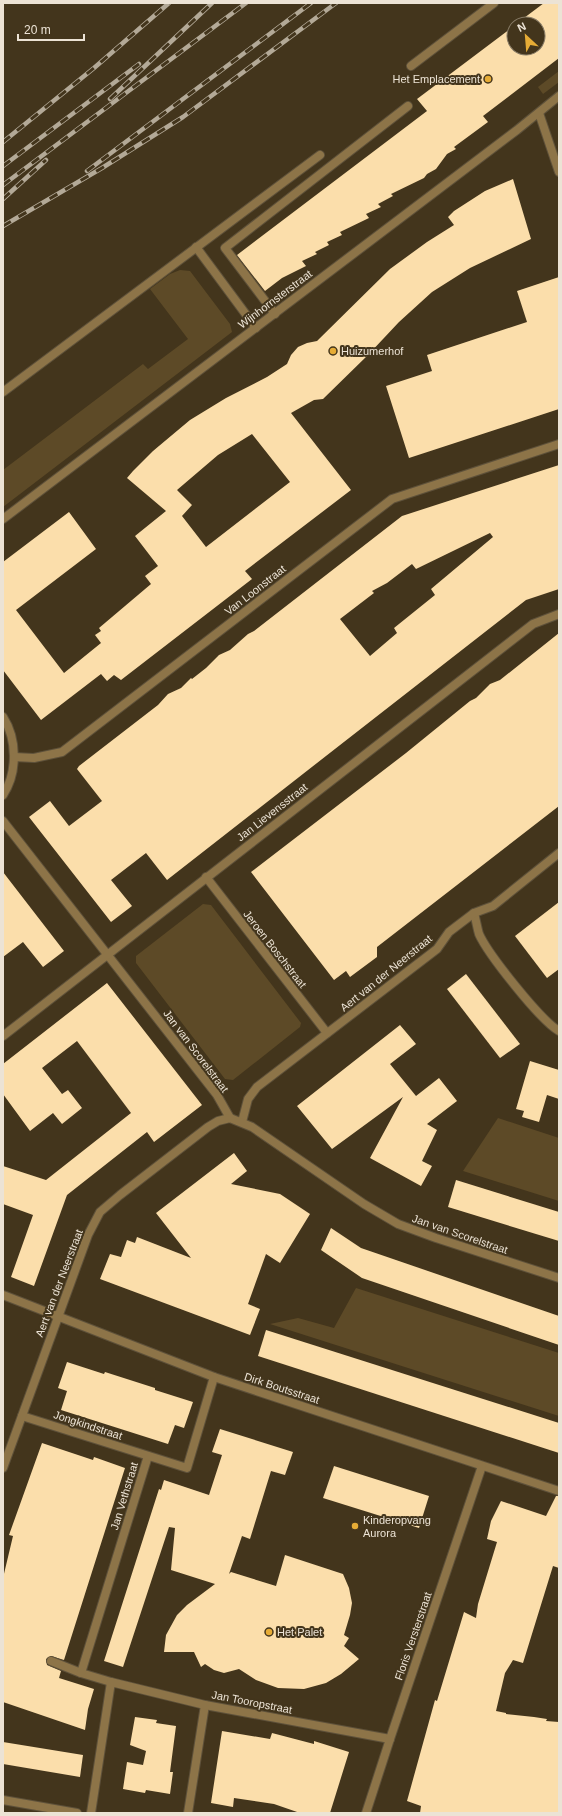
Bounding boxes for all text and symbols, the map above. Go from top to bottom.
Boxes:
scale bar [18,16,84,42]
north arrow [506,16,546,56]
text: N [515,20,528,34]
text: 20 m [24,23,51,37]
place label: Het Emplacement [393,73,480,85]
marker: Het Emplacement [483,74,493,84]
street label: Wijnhornsterstraat [236,267,314,331]
place label: Huizumerhof [341,345,404,357]
marker: Huizumerhof [328,346,338,356]
street label: Van Loonstraat [222,563,288,617]
street label: Jan Lievensstraat [234,781,310,843]
street label: Jeroen Boschstraat [241,908,309,990]
street label: Aert van der Neerstraat [338,932,434,1014]
street label: Jan van Scorelstraat [161,1007,231,1095]
street label: Jan van Scorelstraat [411,1212,509,1256]
street label: Aert van der Neerstraat [33,1227,85,1339]
street label: Dirk Boutsstraat [243,1370,321,1406]
street label: Jongkindstraat [52,1408,124,1442]
street label: Jan Vethstraat [108,1461,140,1531]
place label: Kinderopvang Aurora [363,1514,431,1539]
marker: Kinderopvang Aurora [350,1521,360,1531]
street label: Floris Versterstraat [392,1590,434,1682]
place label: Het Palet [277,1626,322,1638]
marker: Het Palet [264,1627,274,1637]
street label: Jan Tooropstraat [211,1688,293,1716]

